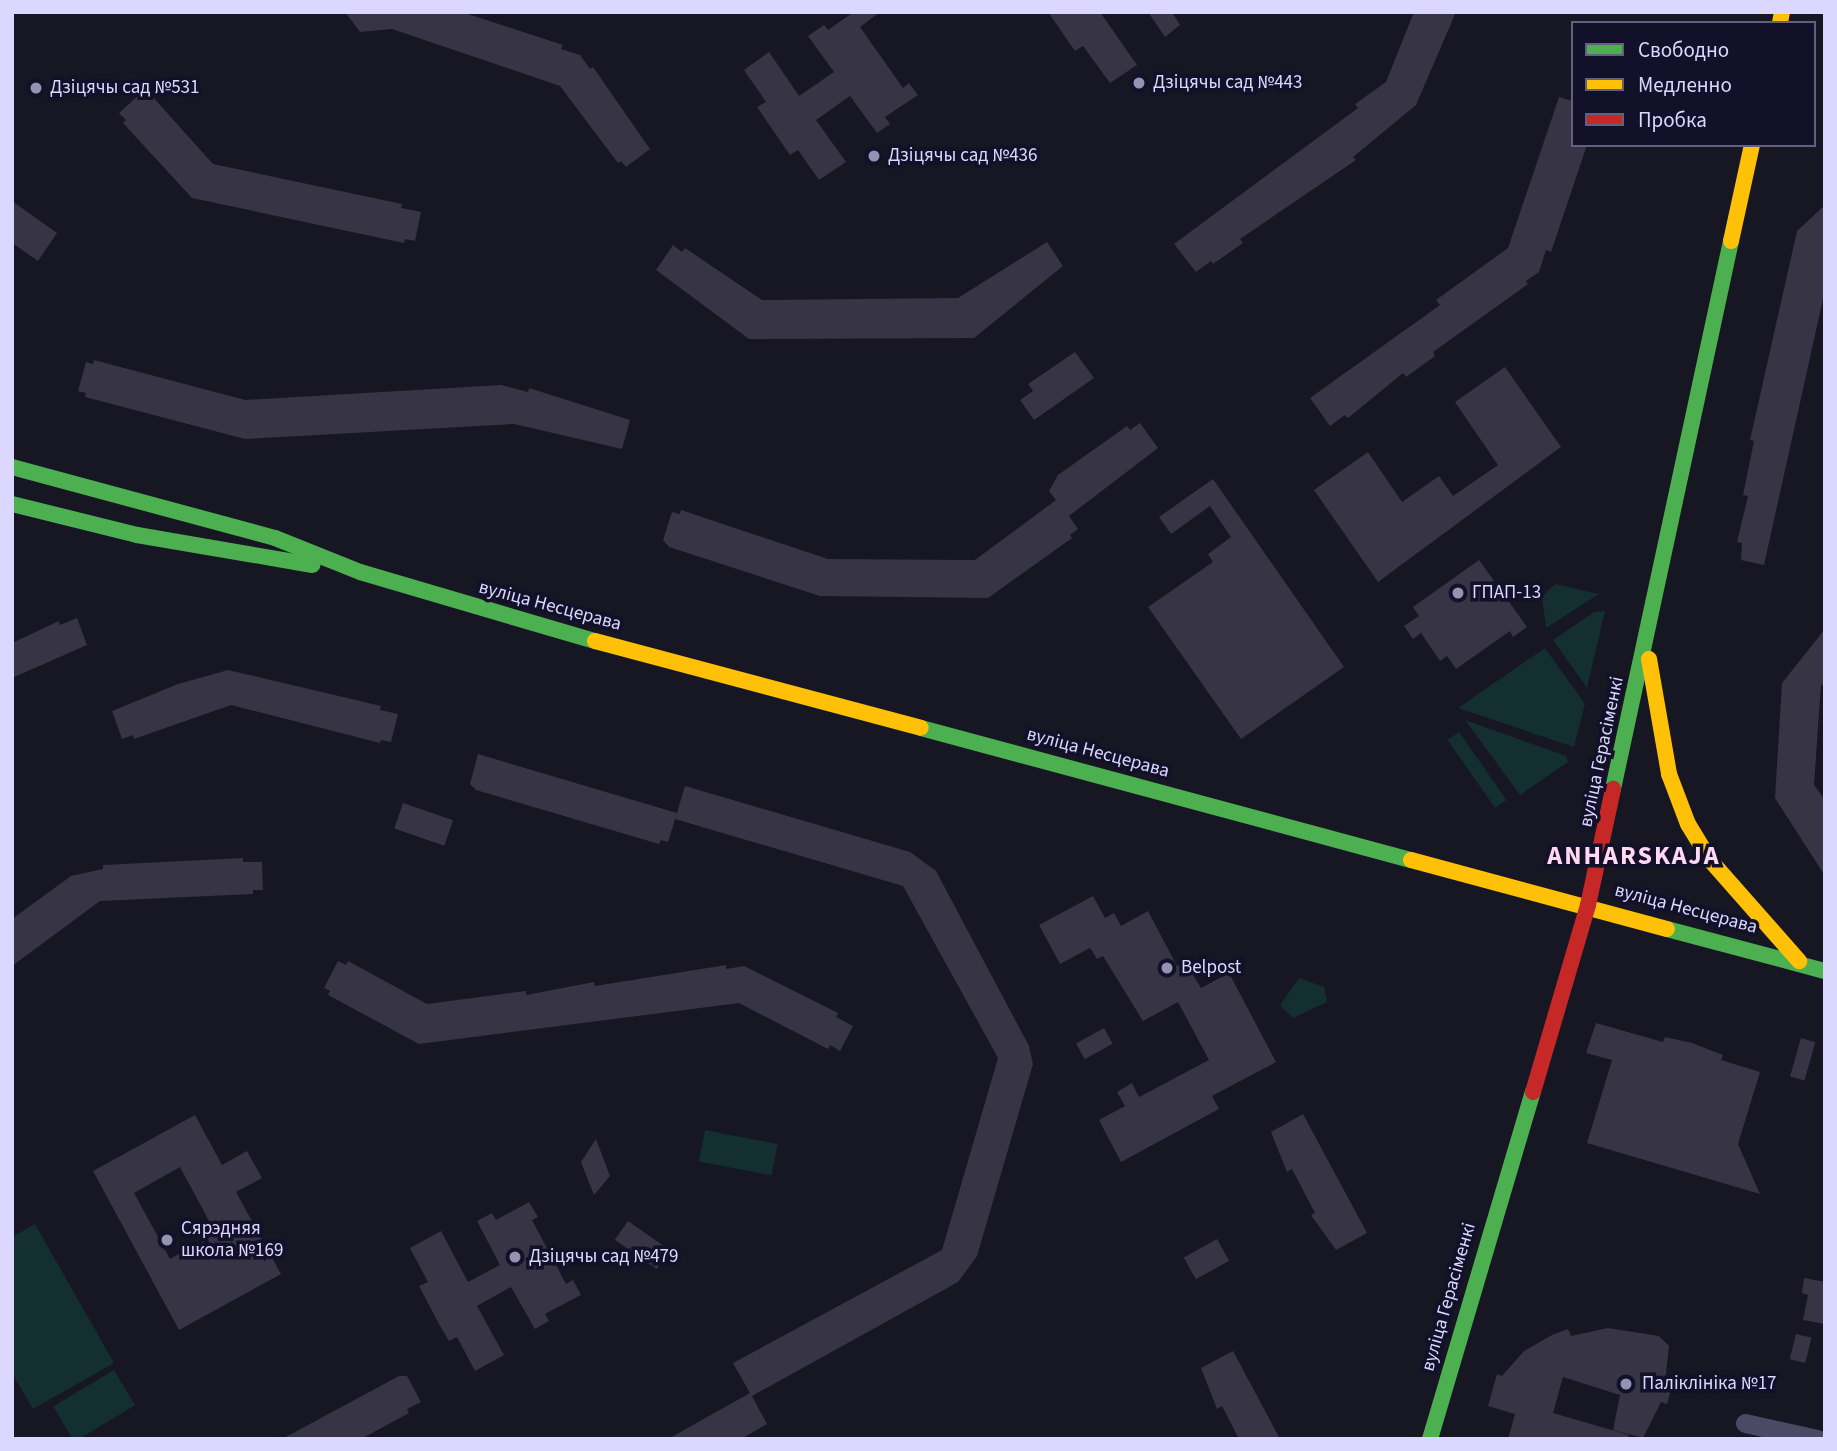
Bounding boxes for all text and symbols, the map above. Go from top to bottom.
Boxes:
legend [1571,21,1816,147]
text: Свободно [1638,35,1729,65]
text: Медленно [1638,70,1732,100]
place label: Дзіцячы сад №443 [1153,72,1302,94]
marker: Дзіцячы сад №443 [1131,75,1147,91]
place label: Дзіцячы сад №531 [50,77,199,99]
marker: Дзіцячы сад №531 [28,80,44,96]
text: Пробка [1638,105,1707,135]
place label: Дзіцячы сад №436 [888,145,1037,167]
marker: Дзіцячы сад №436 [866,148,882,164]
street label: вуліца Несцерава [476,576,624,636]
place label: ГПАП-13 [1472,582,1541,604]
marker: ГПАП-13 [1450,585,1466,601]
street label: вуліца Герасіменкі [1575,675,1629,829]
street label: вуліца Несцерава [1024,723,1172,783]
district label: ANHARSKAJA [1549,840,1719,872]
street label: вуліца Несцерава [1612,879,1760,939]
place label: Belpost [1181,957,1241,979]
marker: Belpost [1159,960,1175,976]
place label: Сярэдняя школа №169 [181,1218,283,1262]
street label: вуліца Герасіменкі [1417,1220,1481,1374]
marker: Сярэдняя школа №169 [159,1232,175,1248]
place label: Дзіцячы сад №479 [529,1246,678,1268]
marker: Дзіцячы сад №479 [507,1249,523,1265]
place label: Паліклініка №17 [1642,1373,1777,1395]
marker: Паліклініка №17 [1616,1374,1636,1394]

